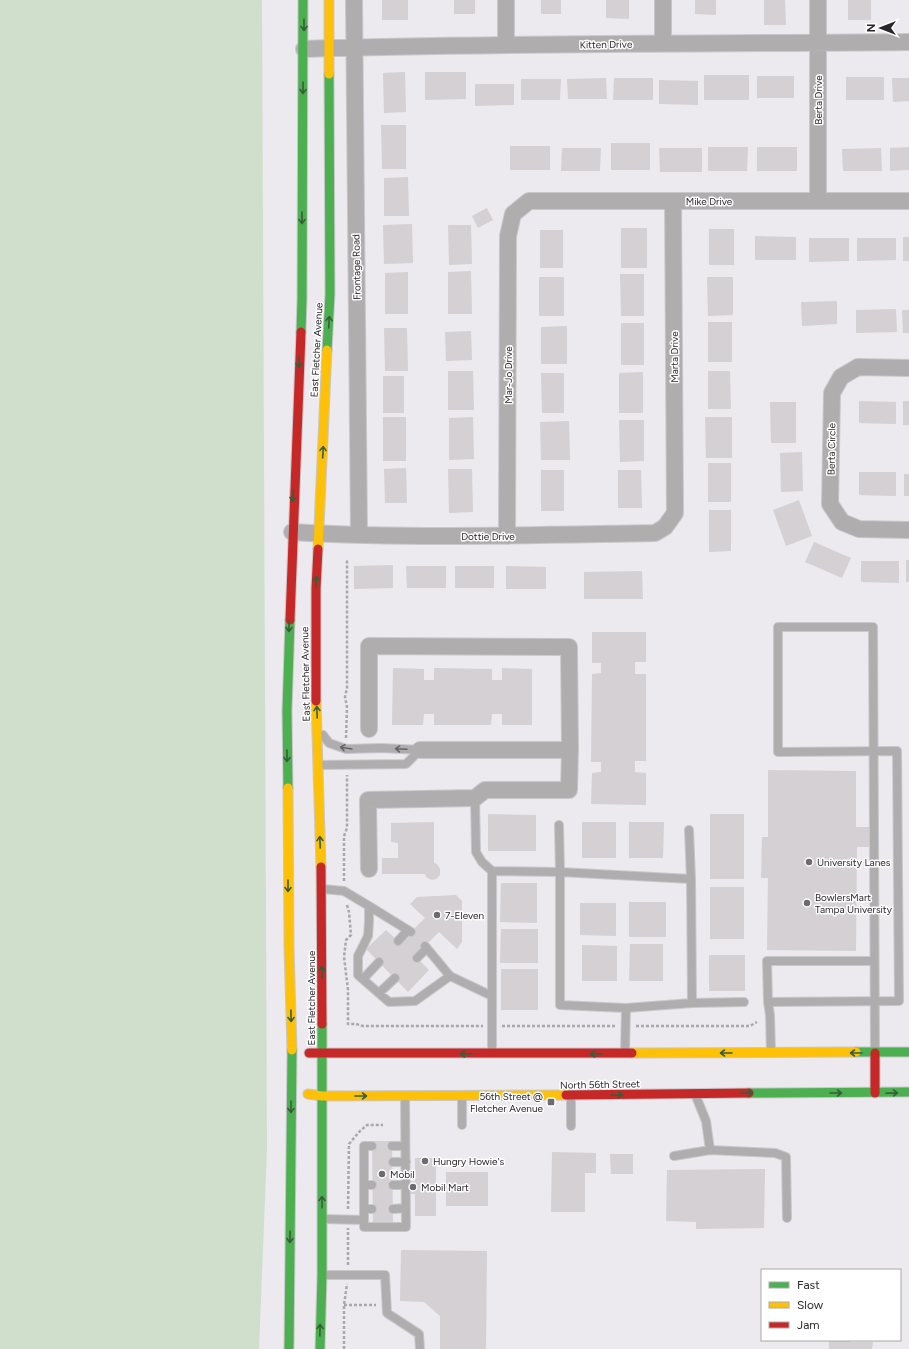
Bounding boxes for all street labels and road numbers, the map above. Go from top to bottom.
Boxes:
street label: Kitten Drive [580,38,633,51]
street label: Berta Drive [812,75,825,125]
street label: Mike Drive [686,195,733,208]
street label: Frontage Road [349,234,364,300]
street label: East Fletcher Avenue [308,302,326,398]
street label: Marta Drive [668,331,681,383]
street label: Mar-Jo Drive [502,346,515,404]
street label: Berta Circle [825,422,838,475]
street label: Dottie Drive [461,530,515,543]
street label: East Fletcher Avenue [298,626,313,722]
street label: East Fletcher Avenue [305,950,318,1045]
street label: North 56th Street [560,1077,640,1092]

